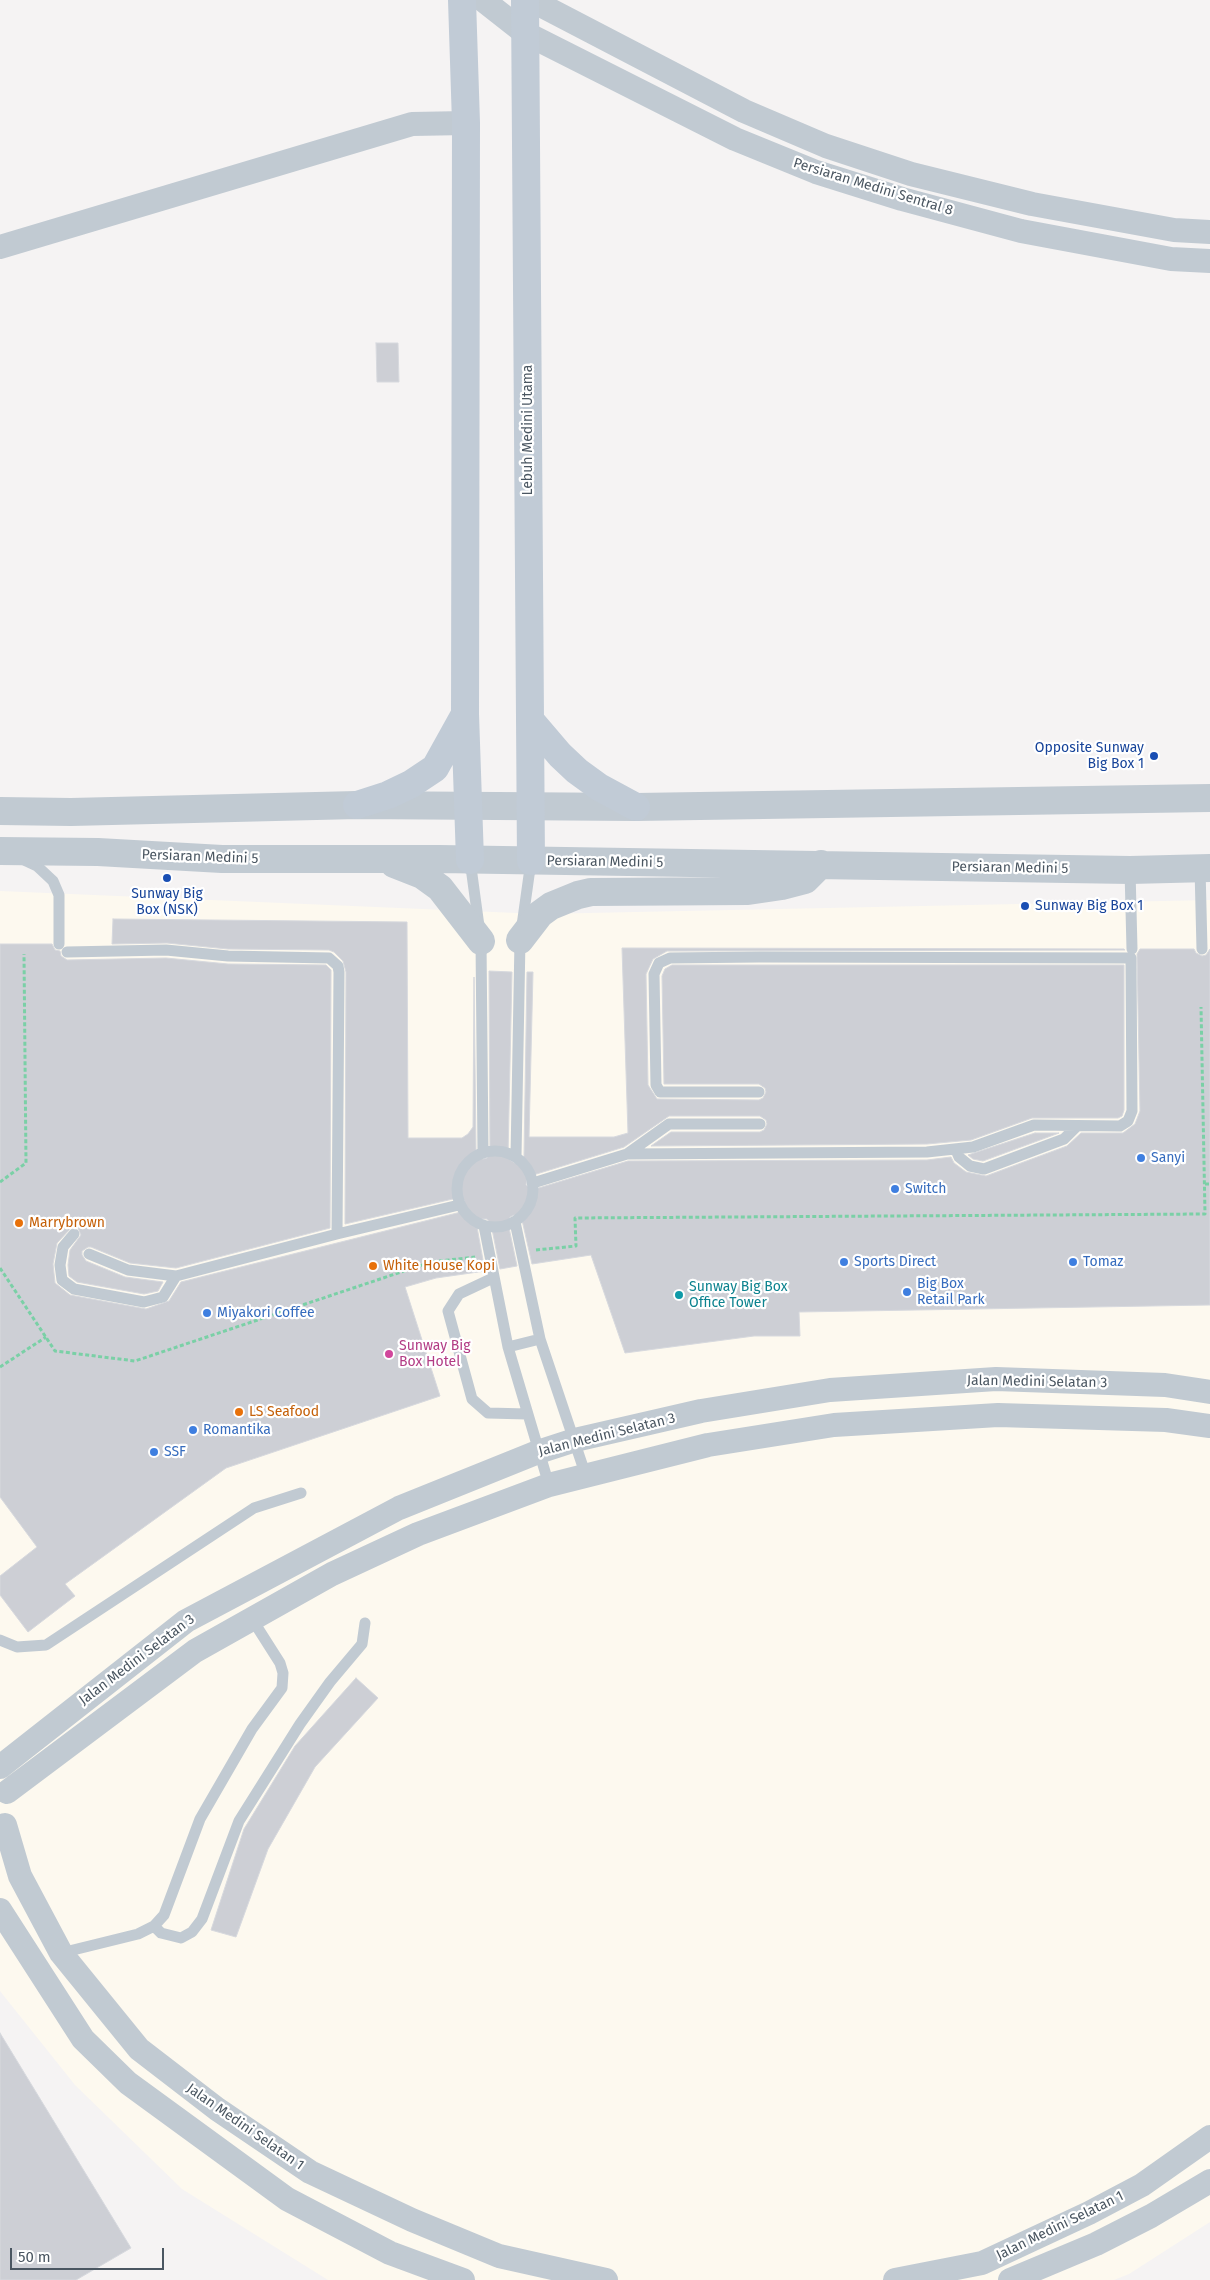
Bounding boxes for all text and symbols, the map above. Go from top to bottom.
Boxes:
street label: Persiaran Medini Sentral 8 [791,155,955,219]
street label: Lebuh Medini Utama [520,365,536,495]
place label: Opposite Sunway Big Box 1 [1035,740,1144,772]
marker: Opposite Sunway Big Box 1 [1148,750,1160,762]
street label: Persiaran Medini 5 [141,847,259,867]
street label: Persiaran Medini 5 [546,853,664,871]
street label: Persiaran Medini 5 [951,859,1069,877]
marker: Sunway Big Box (NSK) [161,872,173,884]
place label: Sunway Big Box (NSK) [131,886,203,919]
place label: Sunway Big Box 1 [1035,898,1143,914]
marker: Sunway Big Box 1 [1019,900,1031,912]
place label: Sanyi [1151,1150,1185,1166]
marker: Sanyi [1135,1152,1147,1164]
place label: Switch [905,1181,946,1197]
marker: Switch [889,1183,901,1195]
place label: Marrybrown [29,1215,105,1231]
marker: Marrybrown [13,1217,25,1229]
place label: Sports Direct [854,1254,936,1270]
place label: Tomaz [1083,1254,1123,1270]
marker: Sports Direct [838,1256,850,1268]
marker: Tomaz [1067,1256,1079,1268]
place label: White House Kopi [383,1258,495,1274]
marker: White House Kopi [367,1260,379,1272]
place label: Big Box Retail Park [917,1276,985,1308]
place label: Sunway Big Box Office Tower [689,1279,788,1311]
marker: Big Box Retail Park [901,1286,913,1298]
marker: Sunway Big Box Office Tower [673,1289,685,1301]
place label: Miyakori Coffee [217,1305,315,1321]
marker: Miyakori Coffee [201,1307,213,1319]
place label: Sunway Big Box Hotel [399,1338,471,1370]
marker: Sunway Big Box Hotel [383,1348,395,1360]
street label: Jalan Medini Selatan 3 [967,1372,1107,1392]
place label: LS Seafood [249,1404,319,1420]
marker: LS Seafood [233,1406,245,1418]
street label: Jalan Medini Selatan 3 [537,1410,677,1460]
place label: Romantika [203,1422,271,1438]
marker: Romantika [187,1424,199,1436]
place label: SSF [164,1444,186,1460]
marker: SSF [148,1446,160,1458]
street label: Jalan Medini Selatan 3 [76,1611,198,1709]
street label: Jalan Medini Selatan 1 [183,2080,307,2174]
street label: Jalan Medini Selatan 1 [994,2188,1126,2264]
scale bar [12,2238,166,2270]
text: 50 m [18,2248,51,2266]

